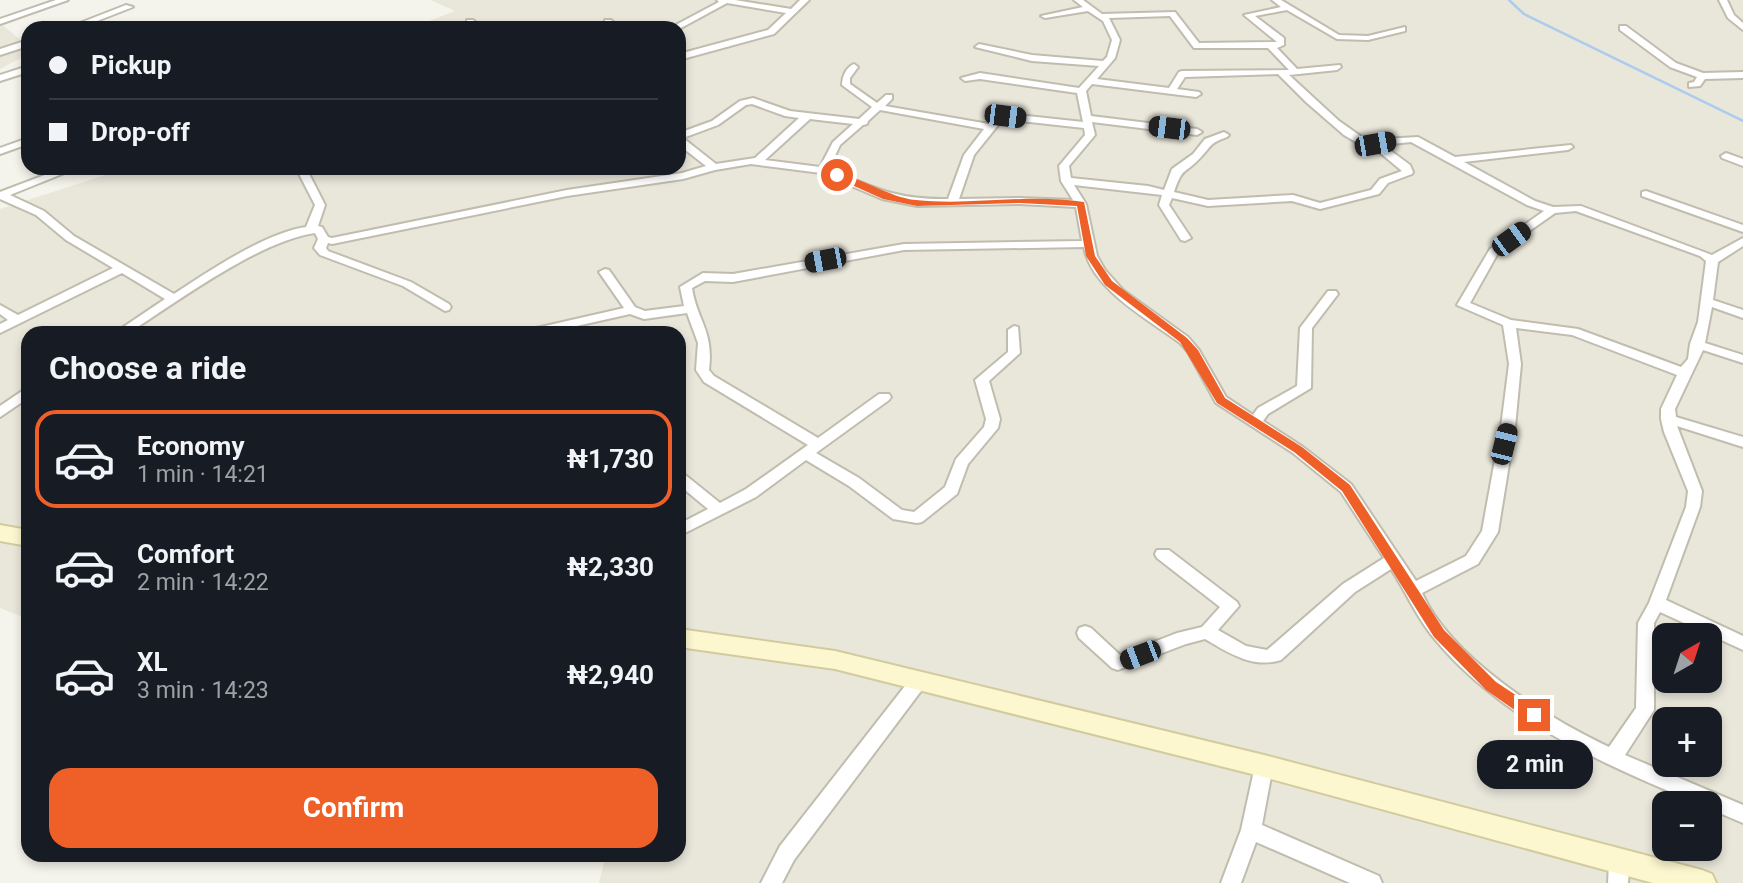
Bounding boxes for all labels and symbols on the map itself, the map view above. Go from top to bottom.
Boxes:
car [983,103,1028,129]
car [1147,115,1192,141]
car [1353,130,1398,158]
route start [821,159,853,191]
car [1488,218,1535,260]
car [803,246,848,274]
car [1489,421,1520,467]
north arrow [1652,623,1722,693]
car [1117,638,1164,672]
route end [1518,699,1550,731]
callout: 2 min [1476,740,1592,788]

